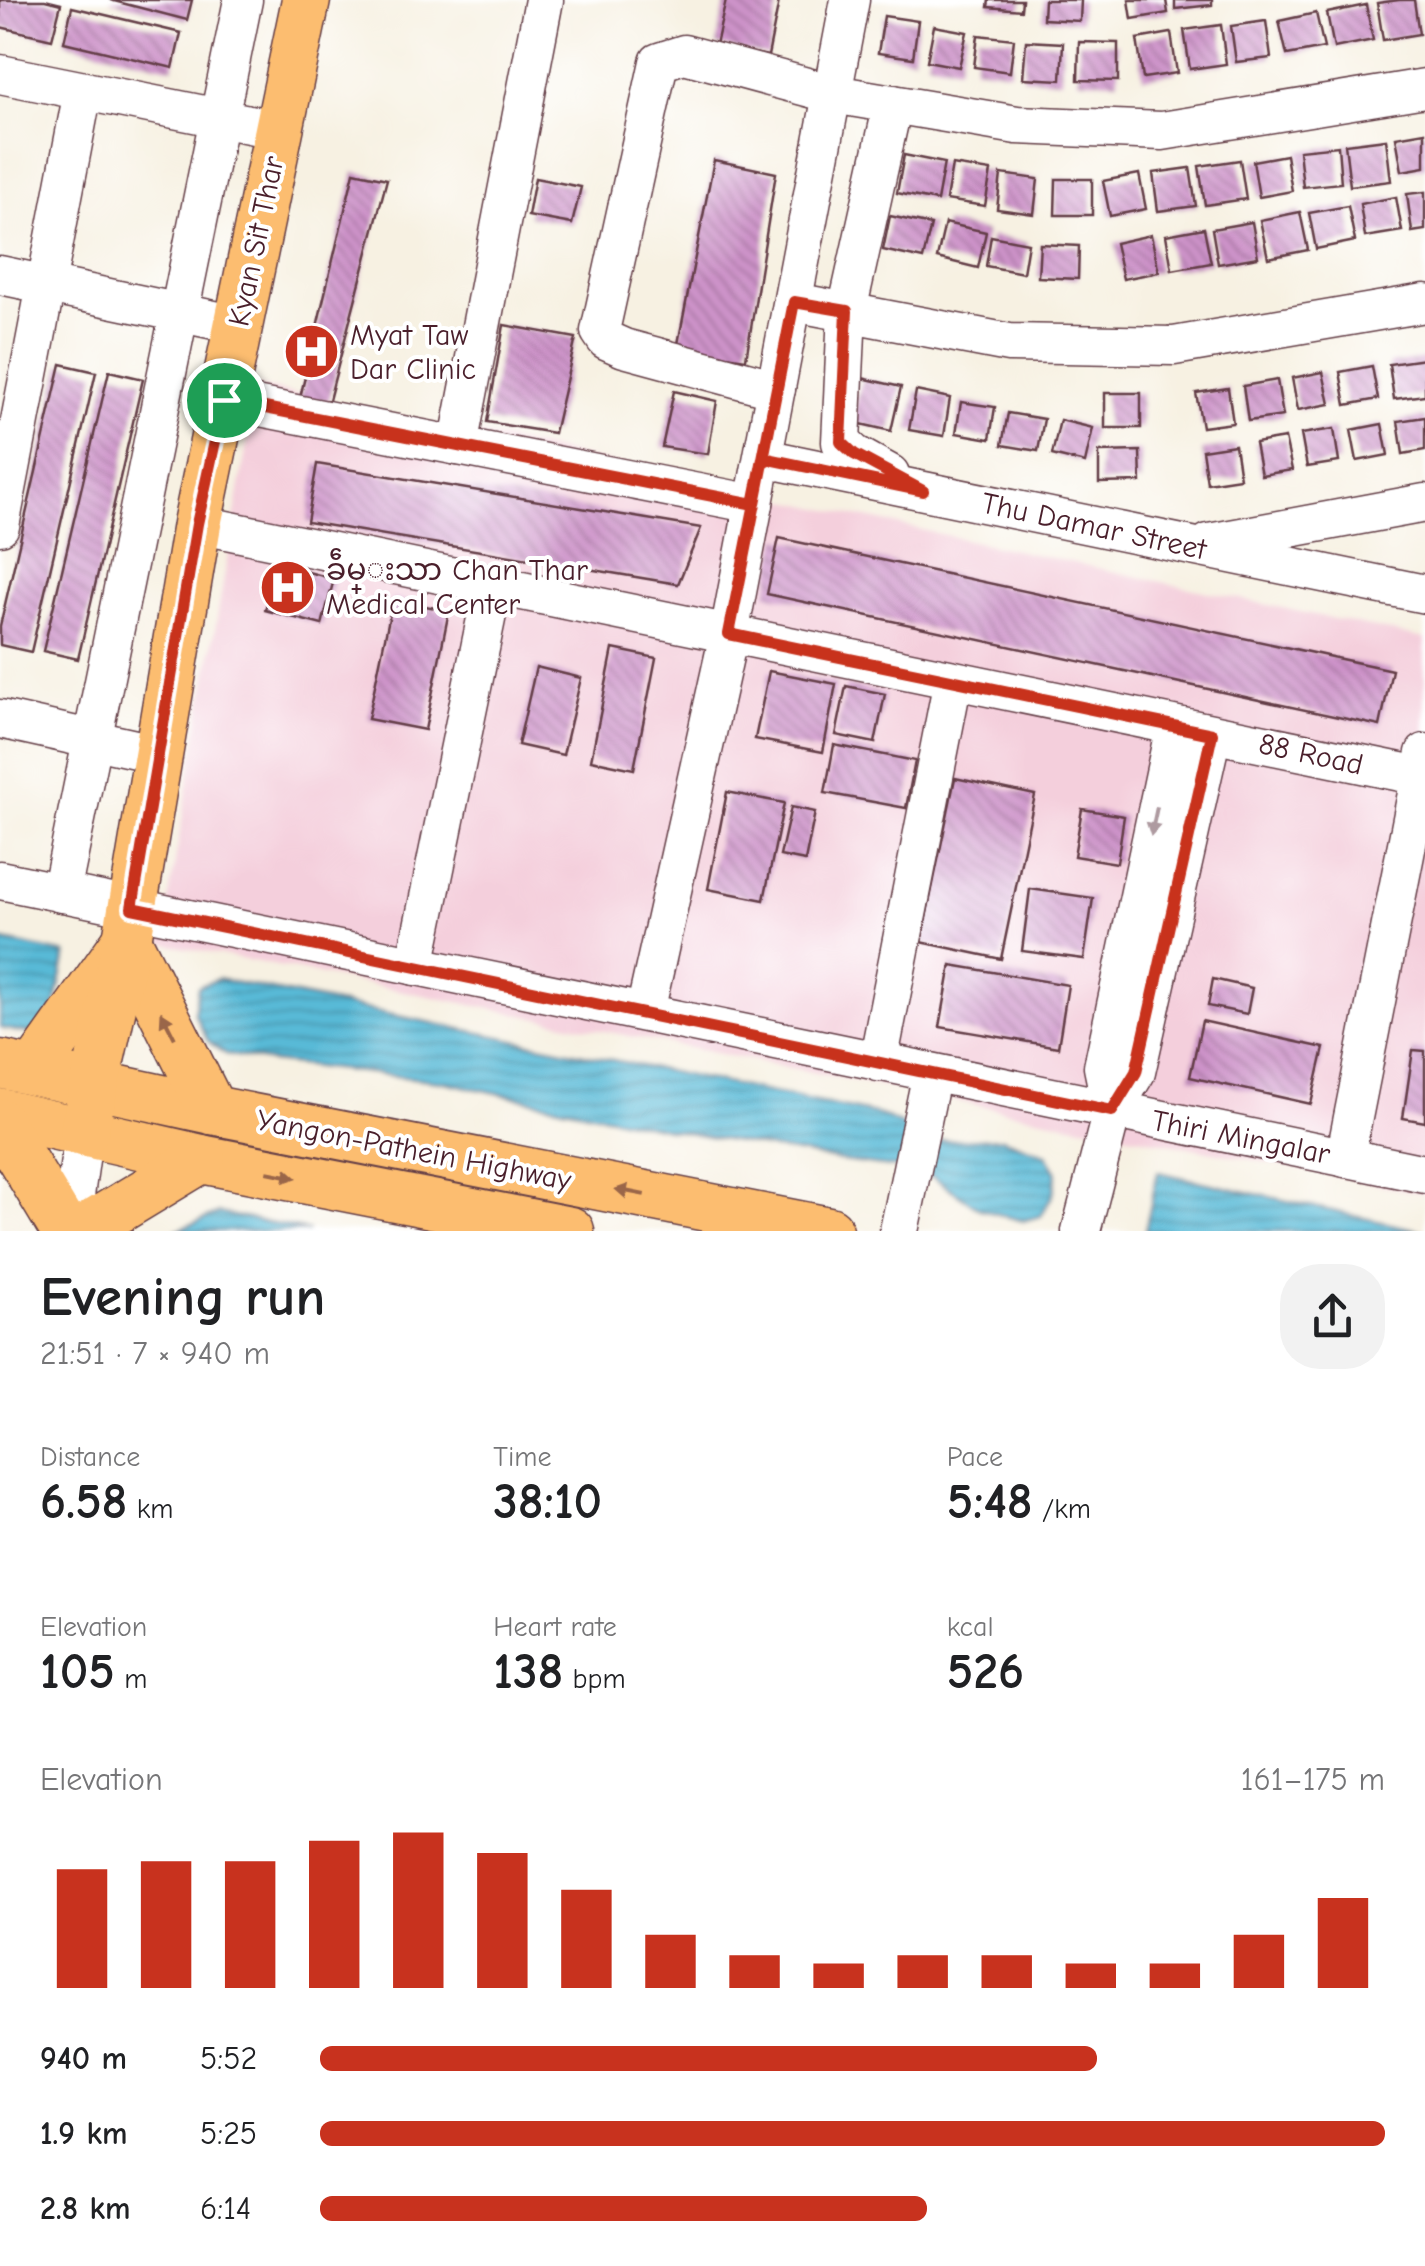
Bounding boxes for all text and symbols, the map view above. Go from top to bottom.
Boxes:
street label: Kyan Sit Thar [221,153,292,329]
place label: Myat Taw Dar Clinic [350,318,476,387]
hospital icon: Myat Taw Dar Clinic [281,322,341,382]
pin [182,358,267,443]
icon: arrive [197,373,252,428]
street label: Thu Damar Street [978,486,1211,568]
place label: ခဵမ္းသာ Chan Thar Medical Center [326,548,588,622]
hospital icon: ခဵမ္းသာ Chan Thar Medical Center [257,557,317,617]
street label: 88 Road [1256,726,1366,783]
one-way arrow [1146,806,1162,837]
one-way arrow [160,1011,177,1040]
street label: Yangon-Pathein Highway [254,1103,575,1198]
street label: Thiri Mingalar [1149,1103,1333,1172]
one-way arrow [267,1167,298,1183]
one-way arrow [614,1184,645,1199]
button: share [1280,1264,1385,1369]
text: Evening run [40,1265,325,1329]
text: 21:51 · 7 × 940 m [40,1335,270,1372]
text: Distance [40,1441,140,1473]
text: Time [493,1441,551,1473]
text: Pace [947,1441,1003,1473]
text: 6.58 [40,1473,127,1531]
text: 38:10 [493,1473,602,1531]
text: 5:48 [947,1473,1033,1531]
text: km [127,1493,173,1525]
text: /km [1033,1493,1091,1525]
text: Elevation [40,1611,147,1643]
text: Heart rate [493,1611,617,1643]
text: kcal [947,1611,994,1643]
text: 105 [40,1643,115,1701]
text: 138 [493,1643,563,1701]
text: 526 [947,1643,1024,1701]
text: m [115,1663,147,1695]
text: bpm [563,1663,626,1695]
text: Elevation [40,1761,163,1798]
text: 161–175 m [1241,1761,1385,1798]
text: 940 m [40,2040,127,2077]
text: 5:52 [200,2040,257,2077]
text: 1.9 km [40,2115,128,2152]
text: 5:25 [200,2115,257,2152]
text: 2.8 km [40,2190,131,2227]
text: 6:14 [200,2190,251,2227]

